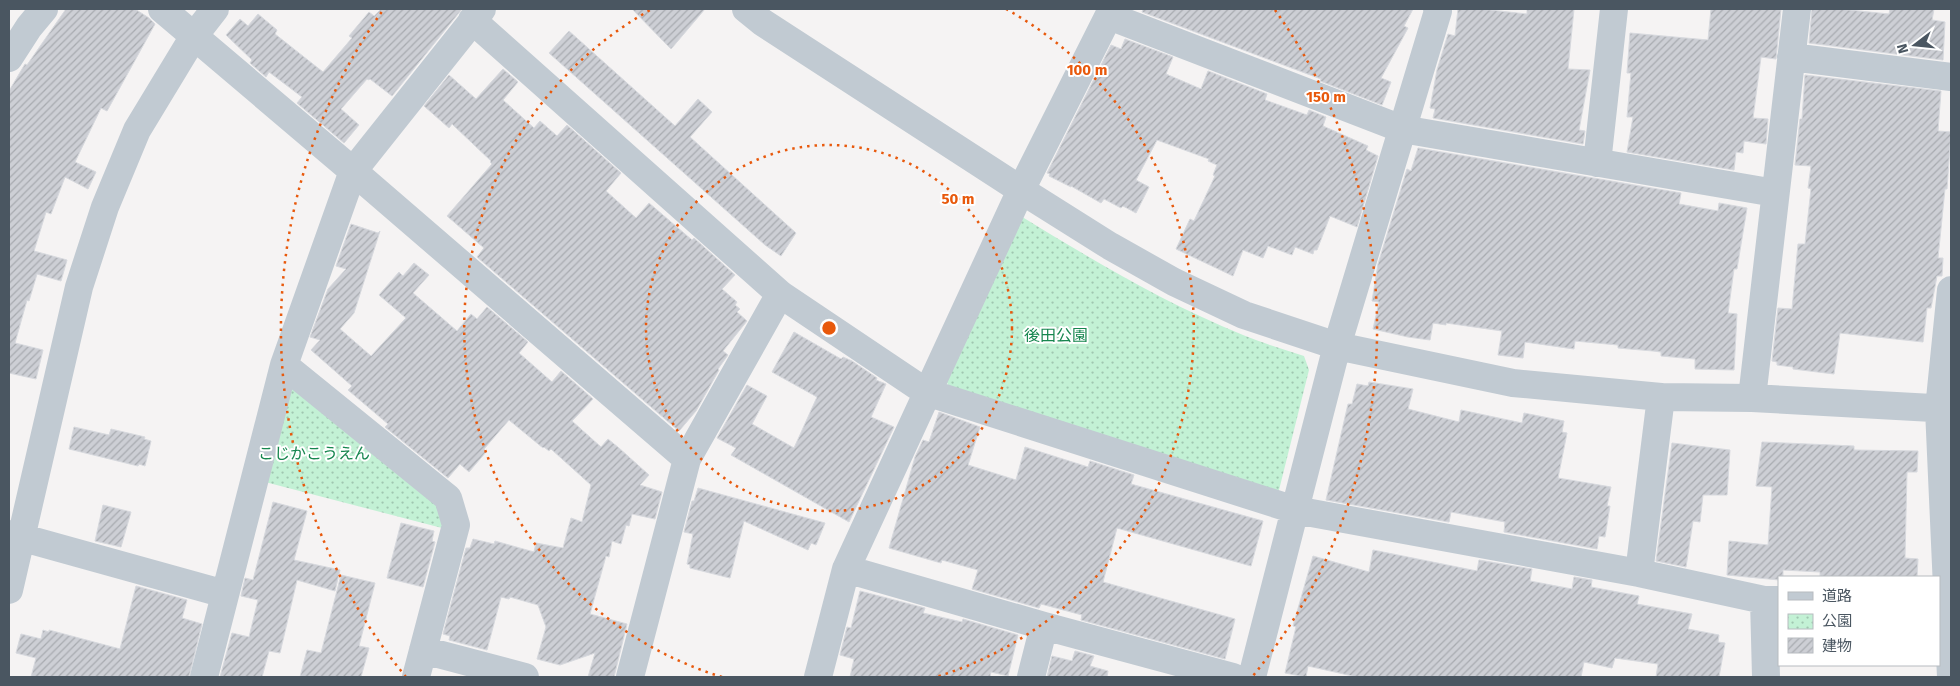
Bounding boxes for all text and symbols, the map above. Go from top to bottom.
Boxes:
north arrow [1890,20,1940,70]
text: N [1894,42,1912,55]
text: 100 m [1067,61,1107,79]
text: 150 m [1306,88,1346,106]
text: 50 m [941,190,975,208]
centre of rings [820,319,838,337]
park label: 後田公園 [1024,326,1088,345]
park label: こじかこうえん [258,444,370,463]
legend [1778,576,1940,666]
text: 道路 [1822,587,1852,605]
text: 公園 [1822,612,1852,630]
text: 建物 [1822,637,1852,655]

